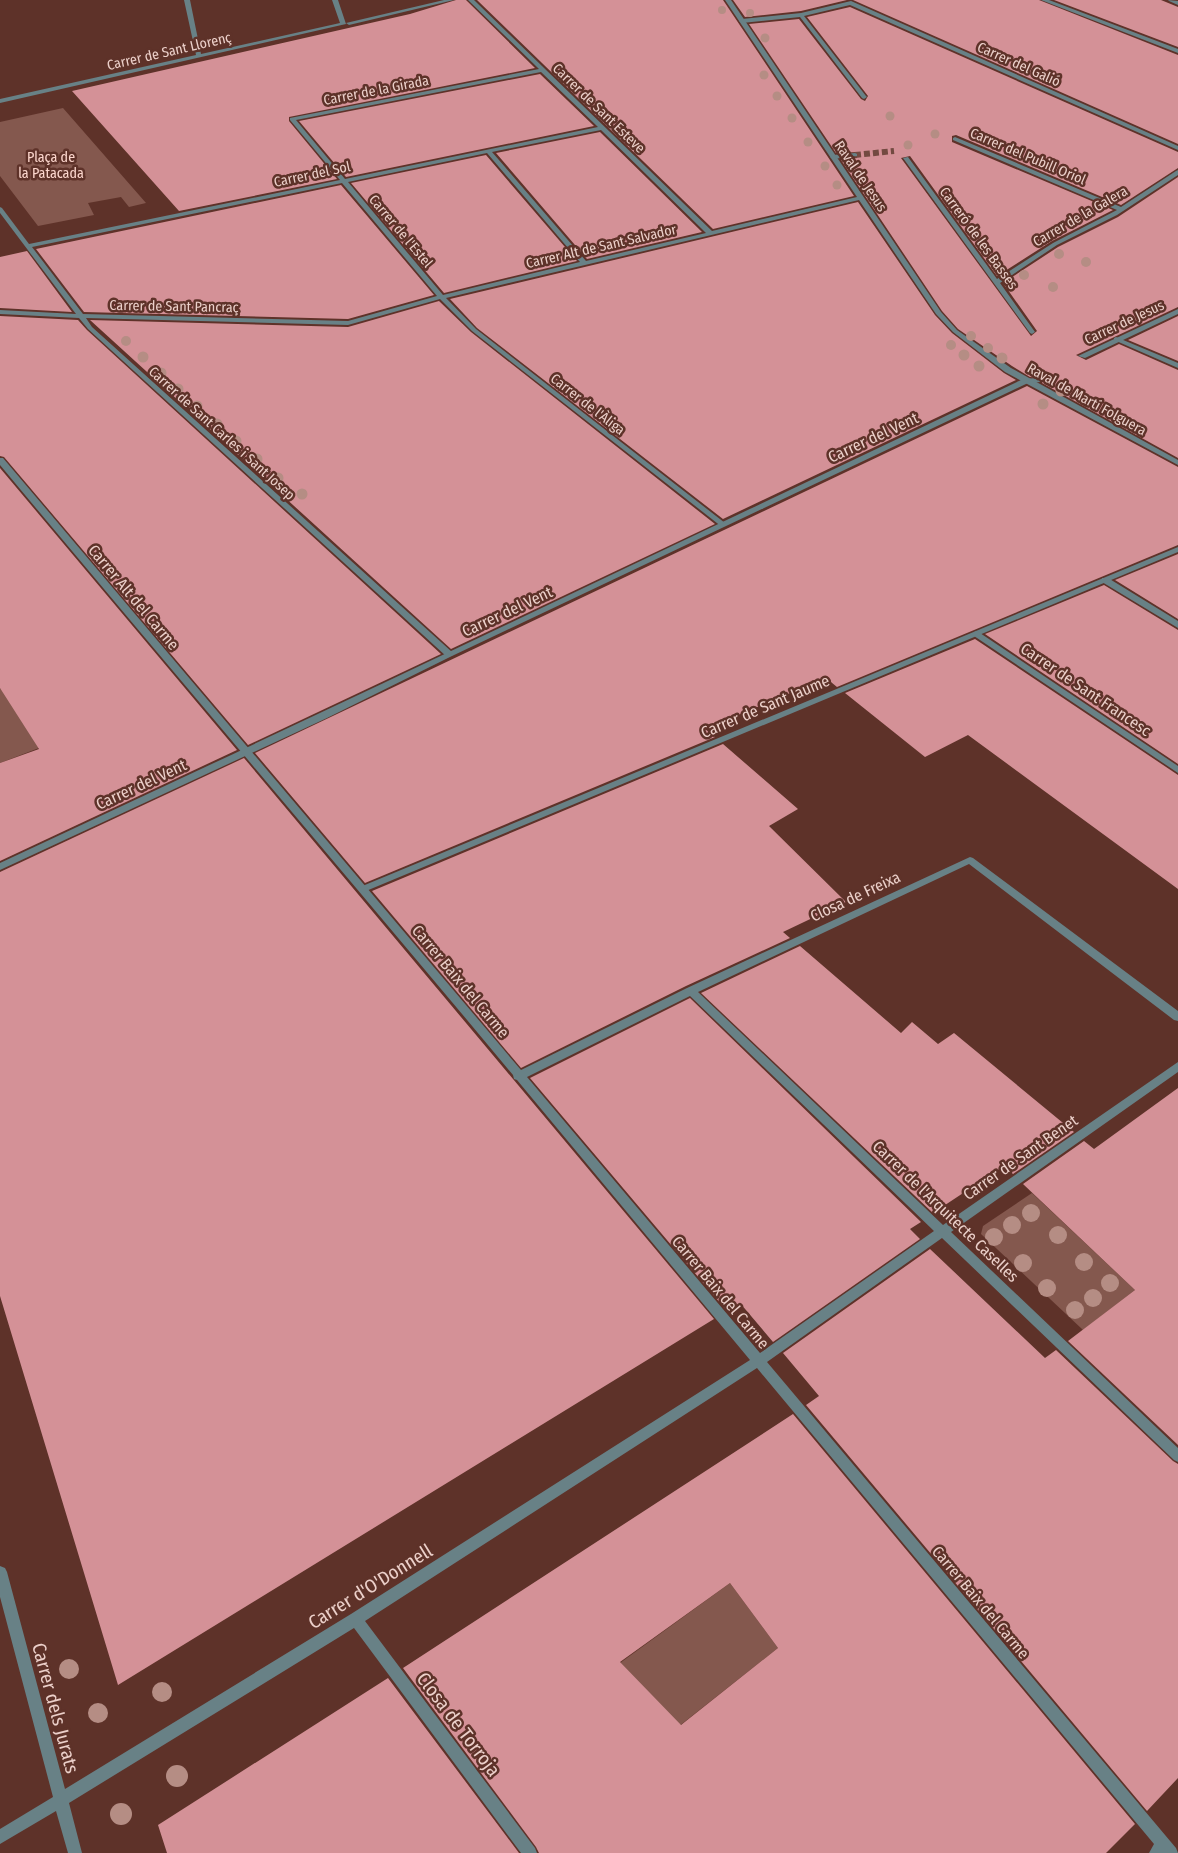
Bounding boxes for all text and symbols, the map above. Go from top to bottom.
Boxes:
street label: Carrer de Sant Llorenç [105,29,233,74]
street label: Carrer del Galió [975,39,1063,90]
street label: Carrer de Sant Esteve [549,60,648,157]
street label: Carrer de la Girada [322,72,430,109]
street label: Carrer del Pubill Oriol [967,124,1088,189]
street label: Raval de Jesus [831,138,890,215]
park label: Plaça de la Patacada [18,149,84,182]
street label: Carrer del Sol [272,158,352,191]
street label: Carrer de la Galera [1030,182,1131,250]
street label: Carreró de les Basses [936,184,1021,293]
street label: Carrer de l'Estel [365,191,436,271]
street label: Carrer Alt de Sant Salvador [524,221,678,272]
street label: Carrer de Sant Pancraç [109,297,239,316]
street label: Carrer de Jesus [1082,297,1167,348]
street label: Raval de Martí Folguera [1024,360,1149,439]
street label: Carrer de Sant Carles i Sant Josep [145,363,298,504]
street label: Carrer de l'Àliga [547,369,629,439]
street label: Carrer del Vent [825,408,922,467]
street label: Carrer Alt del Carme [84,541,183,654]
street label: Carrer del Vent [459,582,556,641]
street label: Carrer de Sant Francesc [1017,639,1155,740]
street label: Carrer de Sant Jaume [698,671,833,742]
street label: Carrer del Vent [93,755,190,814]
street label: Closa de Freixa [807,867,903,926]
street label: Carrer Baix del Carme [408,921,513,1042]
street label: Carrer de Sant Benet [959,1110,1082,1204]
street label: Carrer de l'Arquitecte Caselles [869,1137,1023,1286]
street label: Carrer Baix del Carme [668,1232,773,1353]
street label: Carrer d'O'Donnell [304,1539,437,1634]
street label: Carrer Baix del Carme [928,1542,1033,1663]
street label: Carrer dels Jurats [27,1640,84,1776]
street label: Closa de Torroja [412,1668,505,1781]

